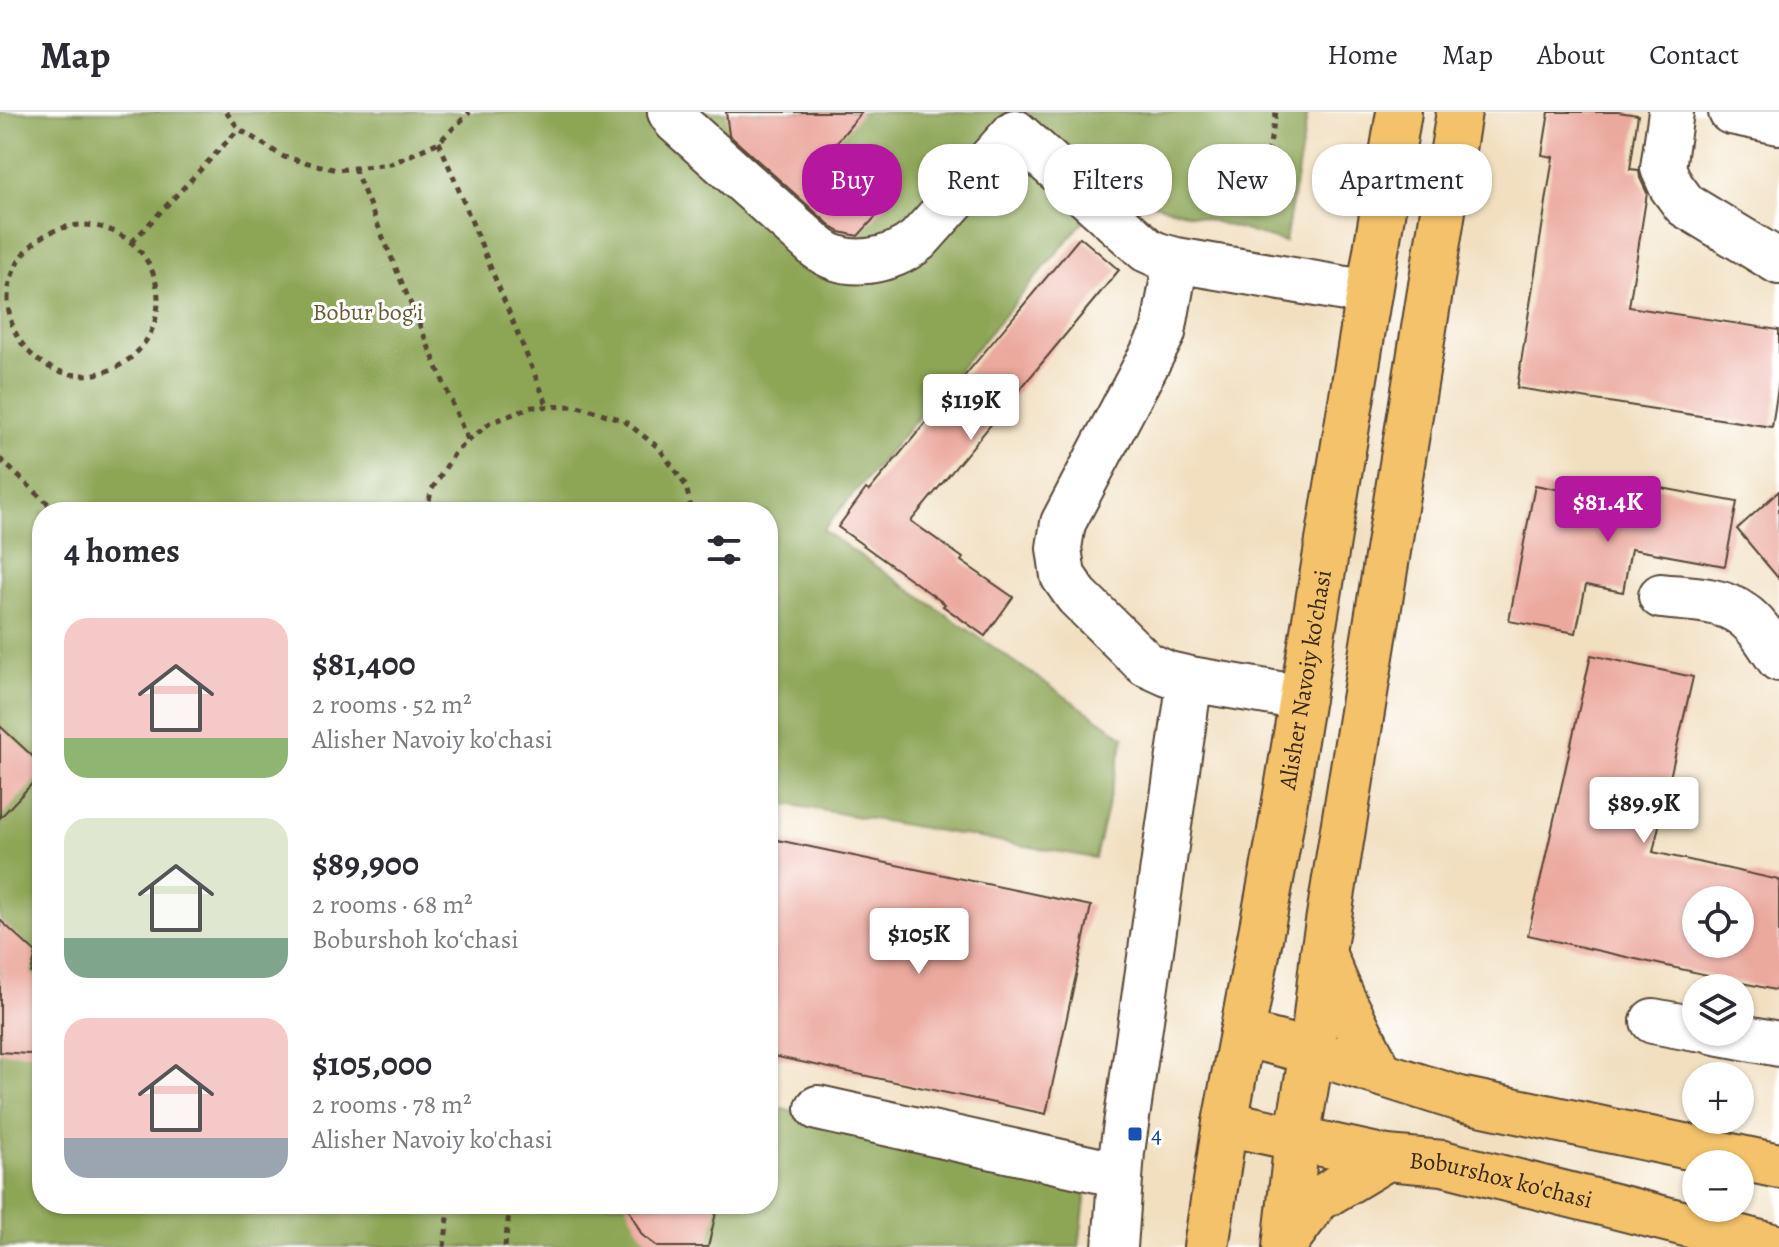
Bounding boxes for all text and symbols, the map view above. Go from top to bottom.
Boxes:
text: Map [40,29,110,81]
text: Home [1327,36,1398,74]
text: Map [1442,36,1493,74]
text: About [1537,36,1605,74]
text: Contact [1649,36,1739,74]
chip: Buy [802,144,902,216]
chip: Rent [918,144,1028,216]
chip: Filters [1044,144,1172,216]
chip: New [1188,144,1296,216]
chip: Apartment [1312,144,1492,216]
park label: Bobur bog'i [312,296,424,328]
pin: $119K [915,374,1027,442]
text: $119K [941,382,1001,417]
pin: $81.4K [1543,476,1673,544]
text: $81.4K [1573,484,1643,519]
text: 4 homes [64,527,180,574]
icon: filters [702,528,746,572]
street label: Alisher Navoiy ko'chasi [1271,567,1339,793]
text: $81,400 [312,640,416,687]
icon: home [128,650,224,746]
text: 2 rooms · 52 m² [312,687,471,722]
text: Alisher Navoiy ko'chasi [312,722,553,757]
pin: $89.9K [1579,777,1709,845]
text: $89.9K [1608,785,1680,820]
text: $89,900 [312,840,419,887]
icon: home [128,850,224,946]
map controls [1682,886,1754,1222]
button: locate [1682,886,1754,958]
text: 2 rooms · 68 m² [312,887,473,922]
pin: $105K [863,908,975,976]
text: $105K [888,916,950,951]
text: Boburshoh koʻchasi [312,922,519,957]
button: layers [1682,974,1754,1046]
text: $105,000 [312,1040,432,1087]
icon: home [128,1050,224,1146]
button: + [1682,1062,1754,1134]
text: 2 rooms · 78 m² [312,1087,471,1122]
place label: 4 [1151,1118,1162,1150]
text: Alisher Navoiy ko'chasi [312,1122,553,1157]
marker: 4 [1126,1125,1144,1143]
street label: Boburshox ko'chasi [1408,1144,1596,1216]
button: − [1682,1150,1754,1222]

